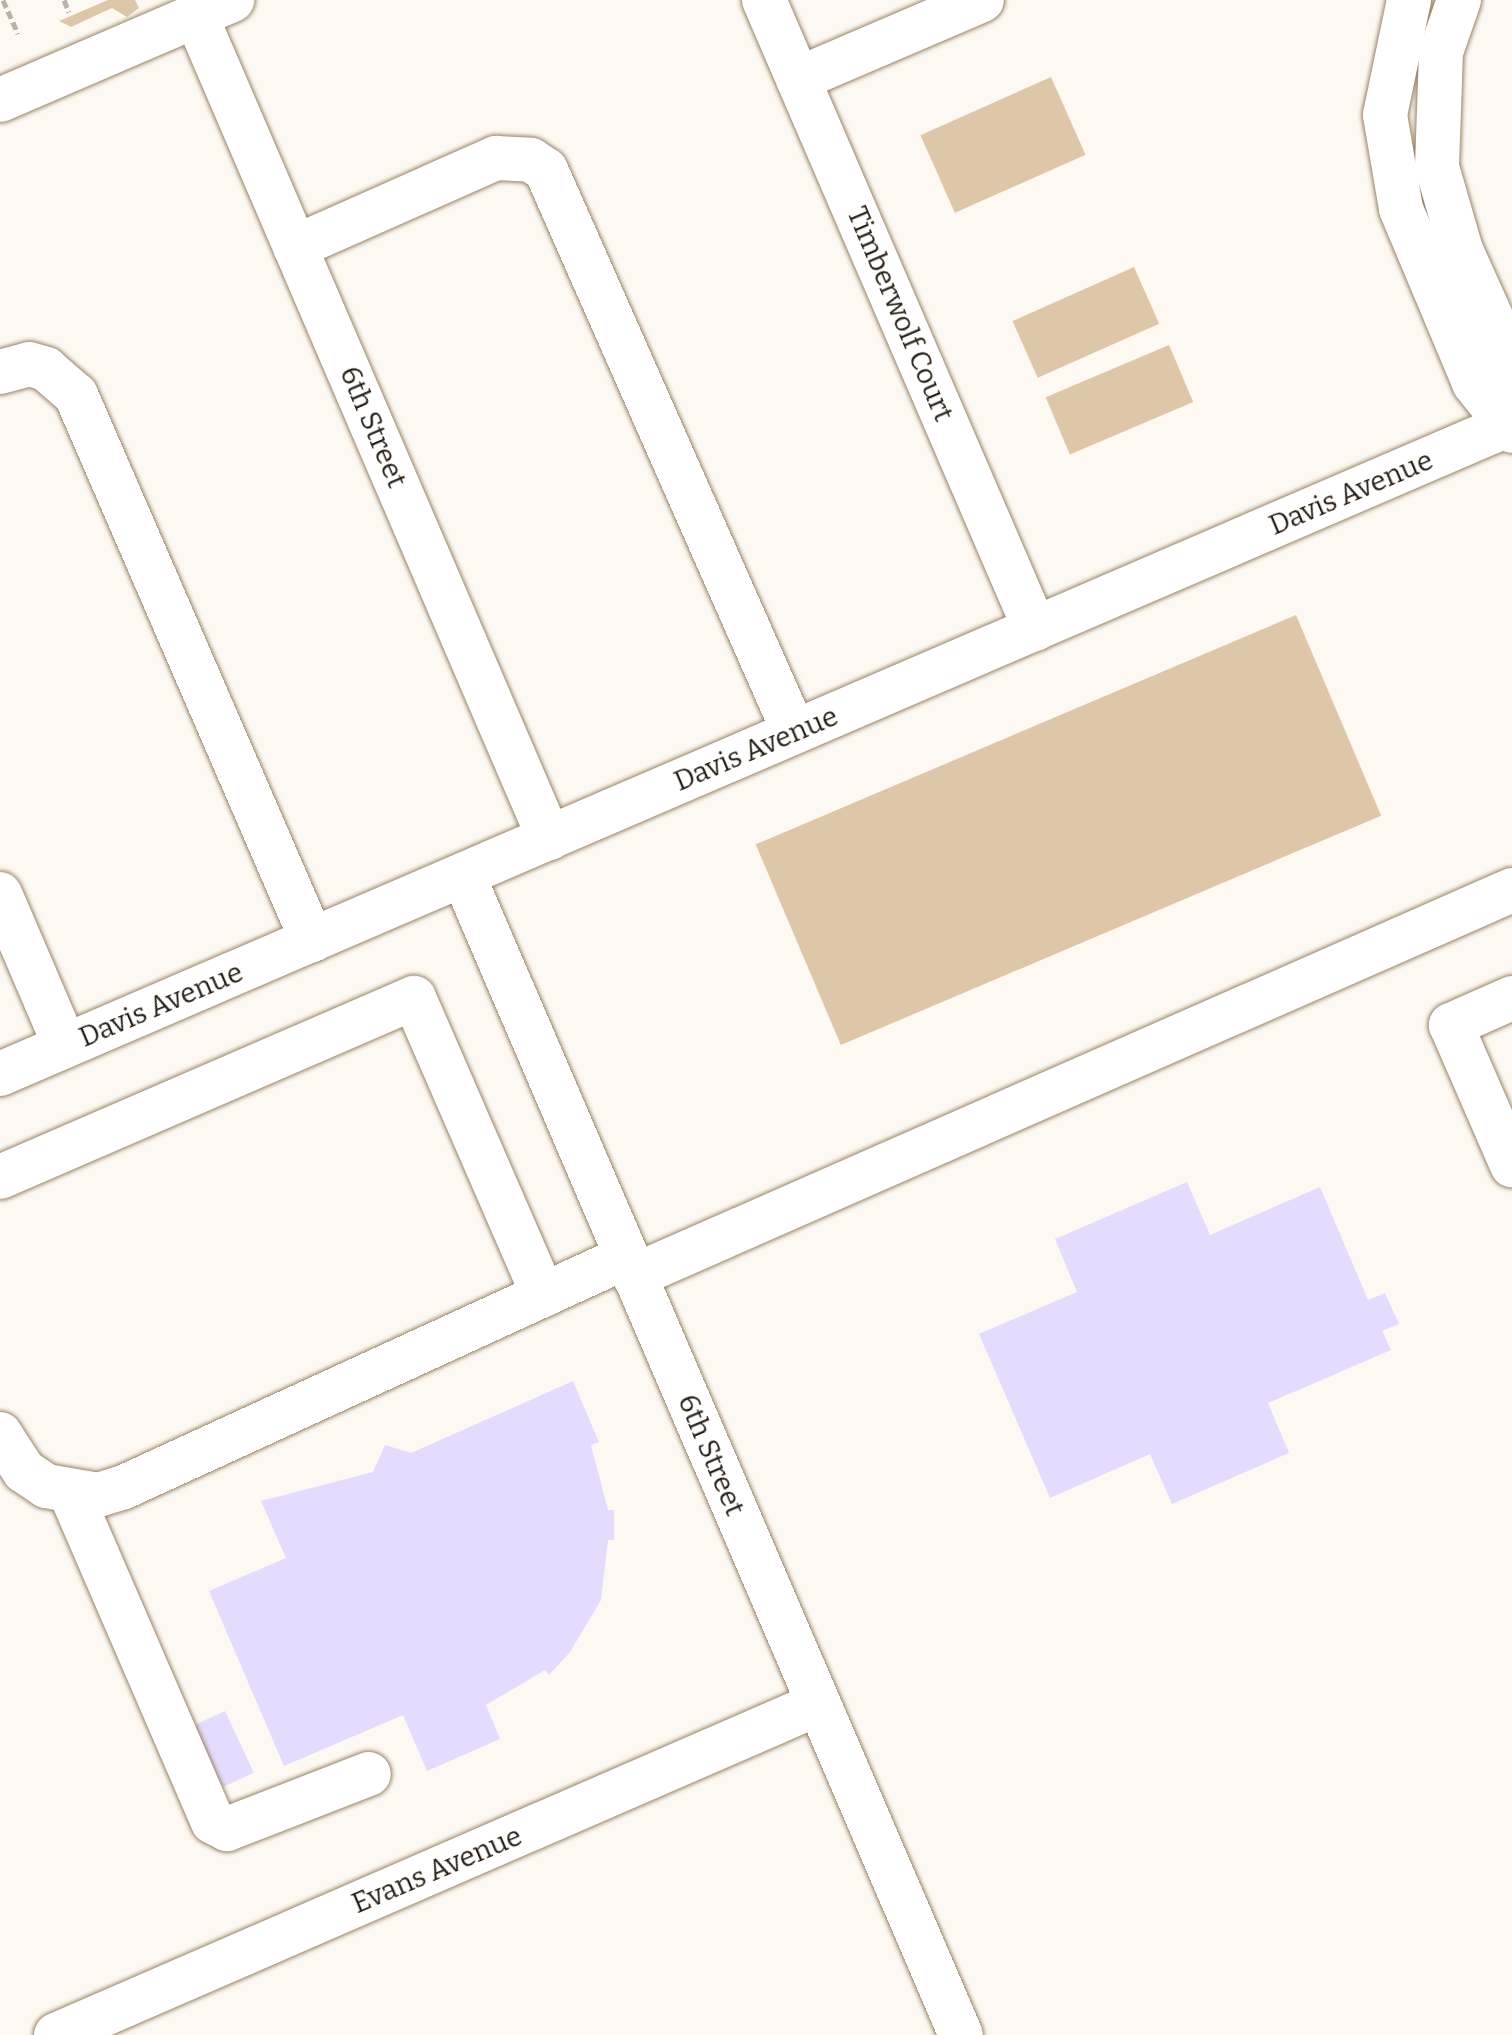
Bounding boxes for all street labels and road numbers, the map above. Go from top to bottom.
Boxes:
street label: Timberwolf Court [840,202,960,426]
street label: 6th Street [332,361,414,493]
street label: Davis Avenue [1264,443,1438,543]
street label: Davis Avenue [669,699,843,799]
street label: Davis Avenue [74,955,248,1055]
street label: 6th Street [670,1389,752,1521]
street label: Evans Avenue [347,1819,527,1921]

